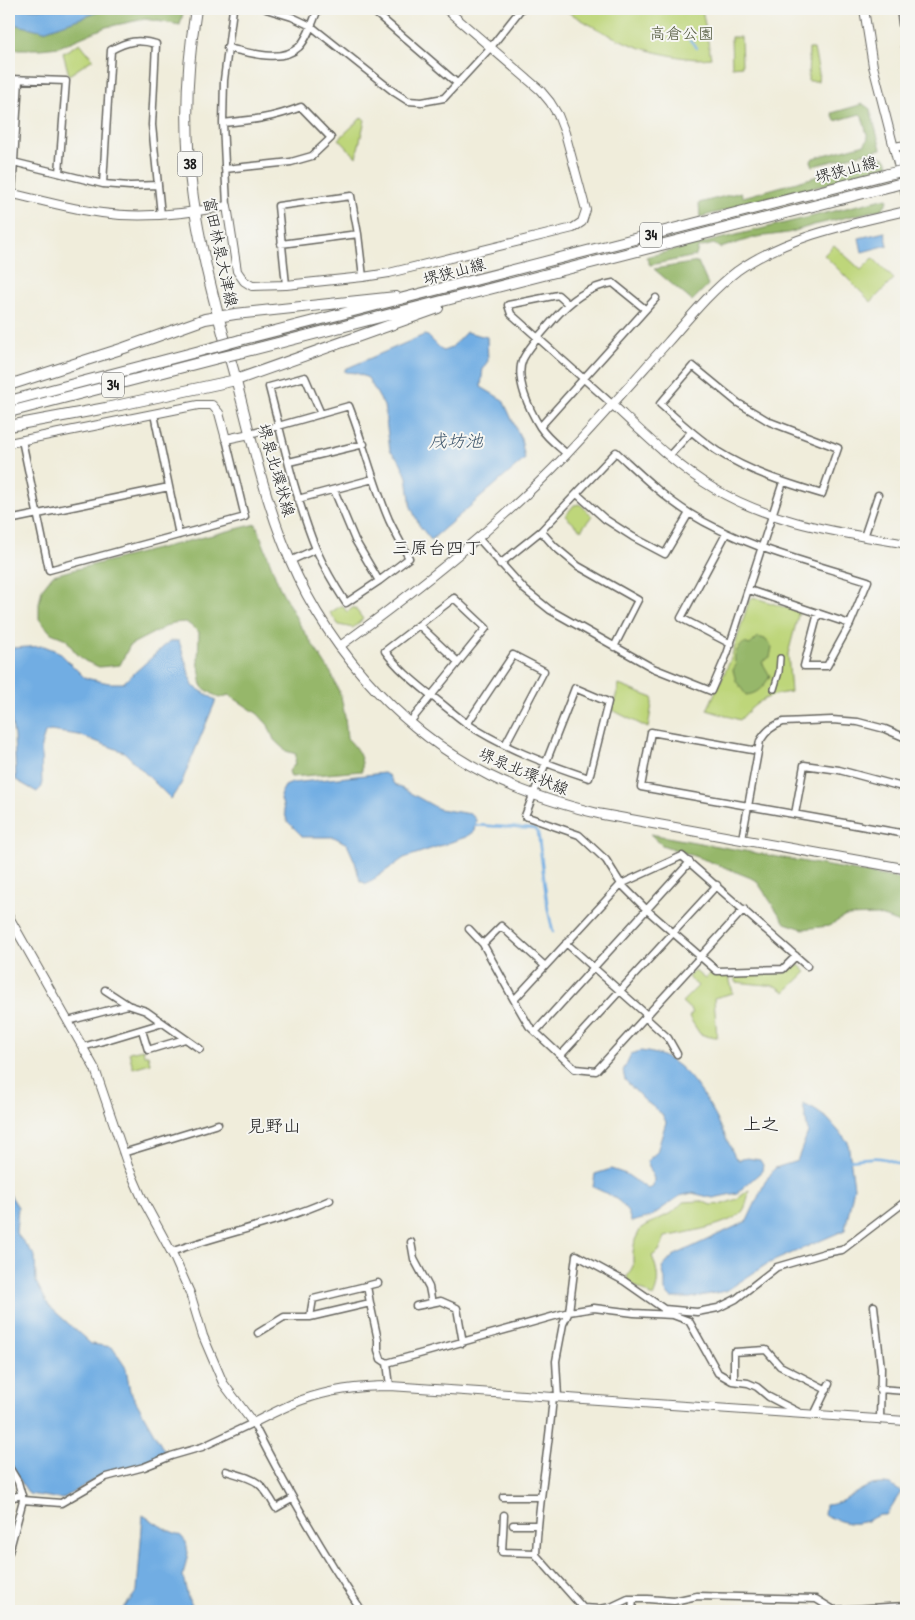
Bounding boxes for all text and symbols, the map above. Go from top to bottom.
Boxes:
park label: 高倉公園 [650,22,714,44]
street label: 堺狭山線 [812,150,880,188]
road number: 38 [178,152,202,176]
street label: 富田林泉大津線 [199,195,243,309]
road number: 34 [640,222,662,248]
street label: 堺狭山線 [420,252,488,290]
road number: 34 [102,372,124,398]
street label: 堺泉北環状線 [253,421,301,519]
water label: 戌坊池 [429,428,484,453]
district label: 三原台四丁 [392,535,482,560]
street label: 堺泉北環状線 [476,742,572,800]
district label: 上之 [743,1111,779,1136]
district label: 見野山 [247,1113,301,1138]

